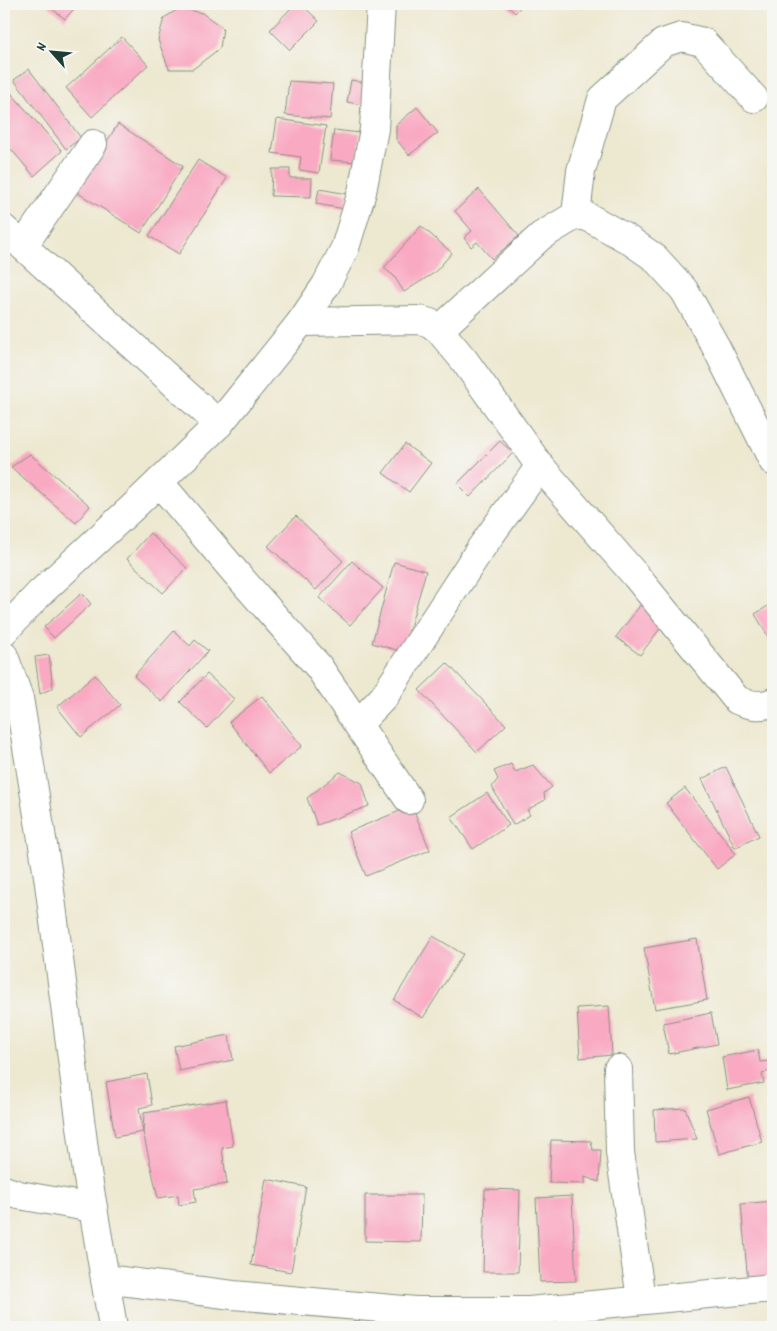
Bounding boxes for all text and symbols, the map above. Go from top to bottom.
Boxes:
north arrow [28,28,78,78]
text: N [32,39,53,55]

